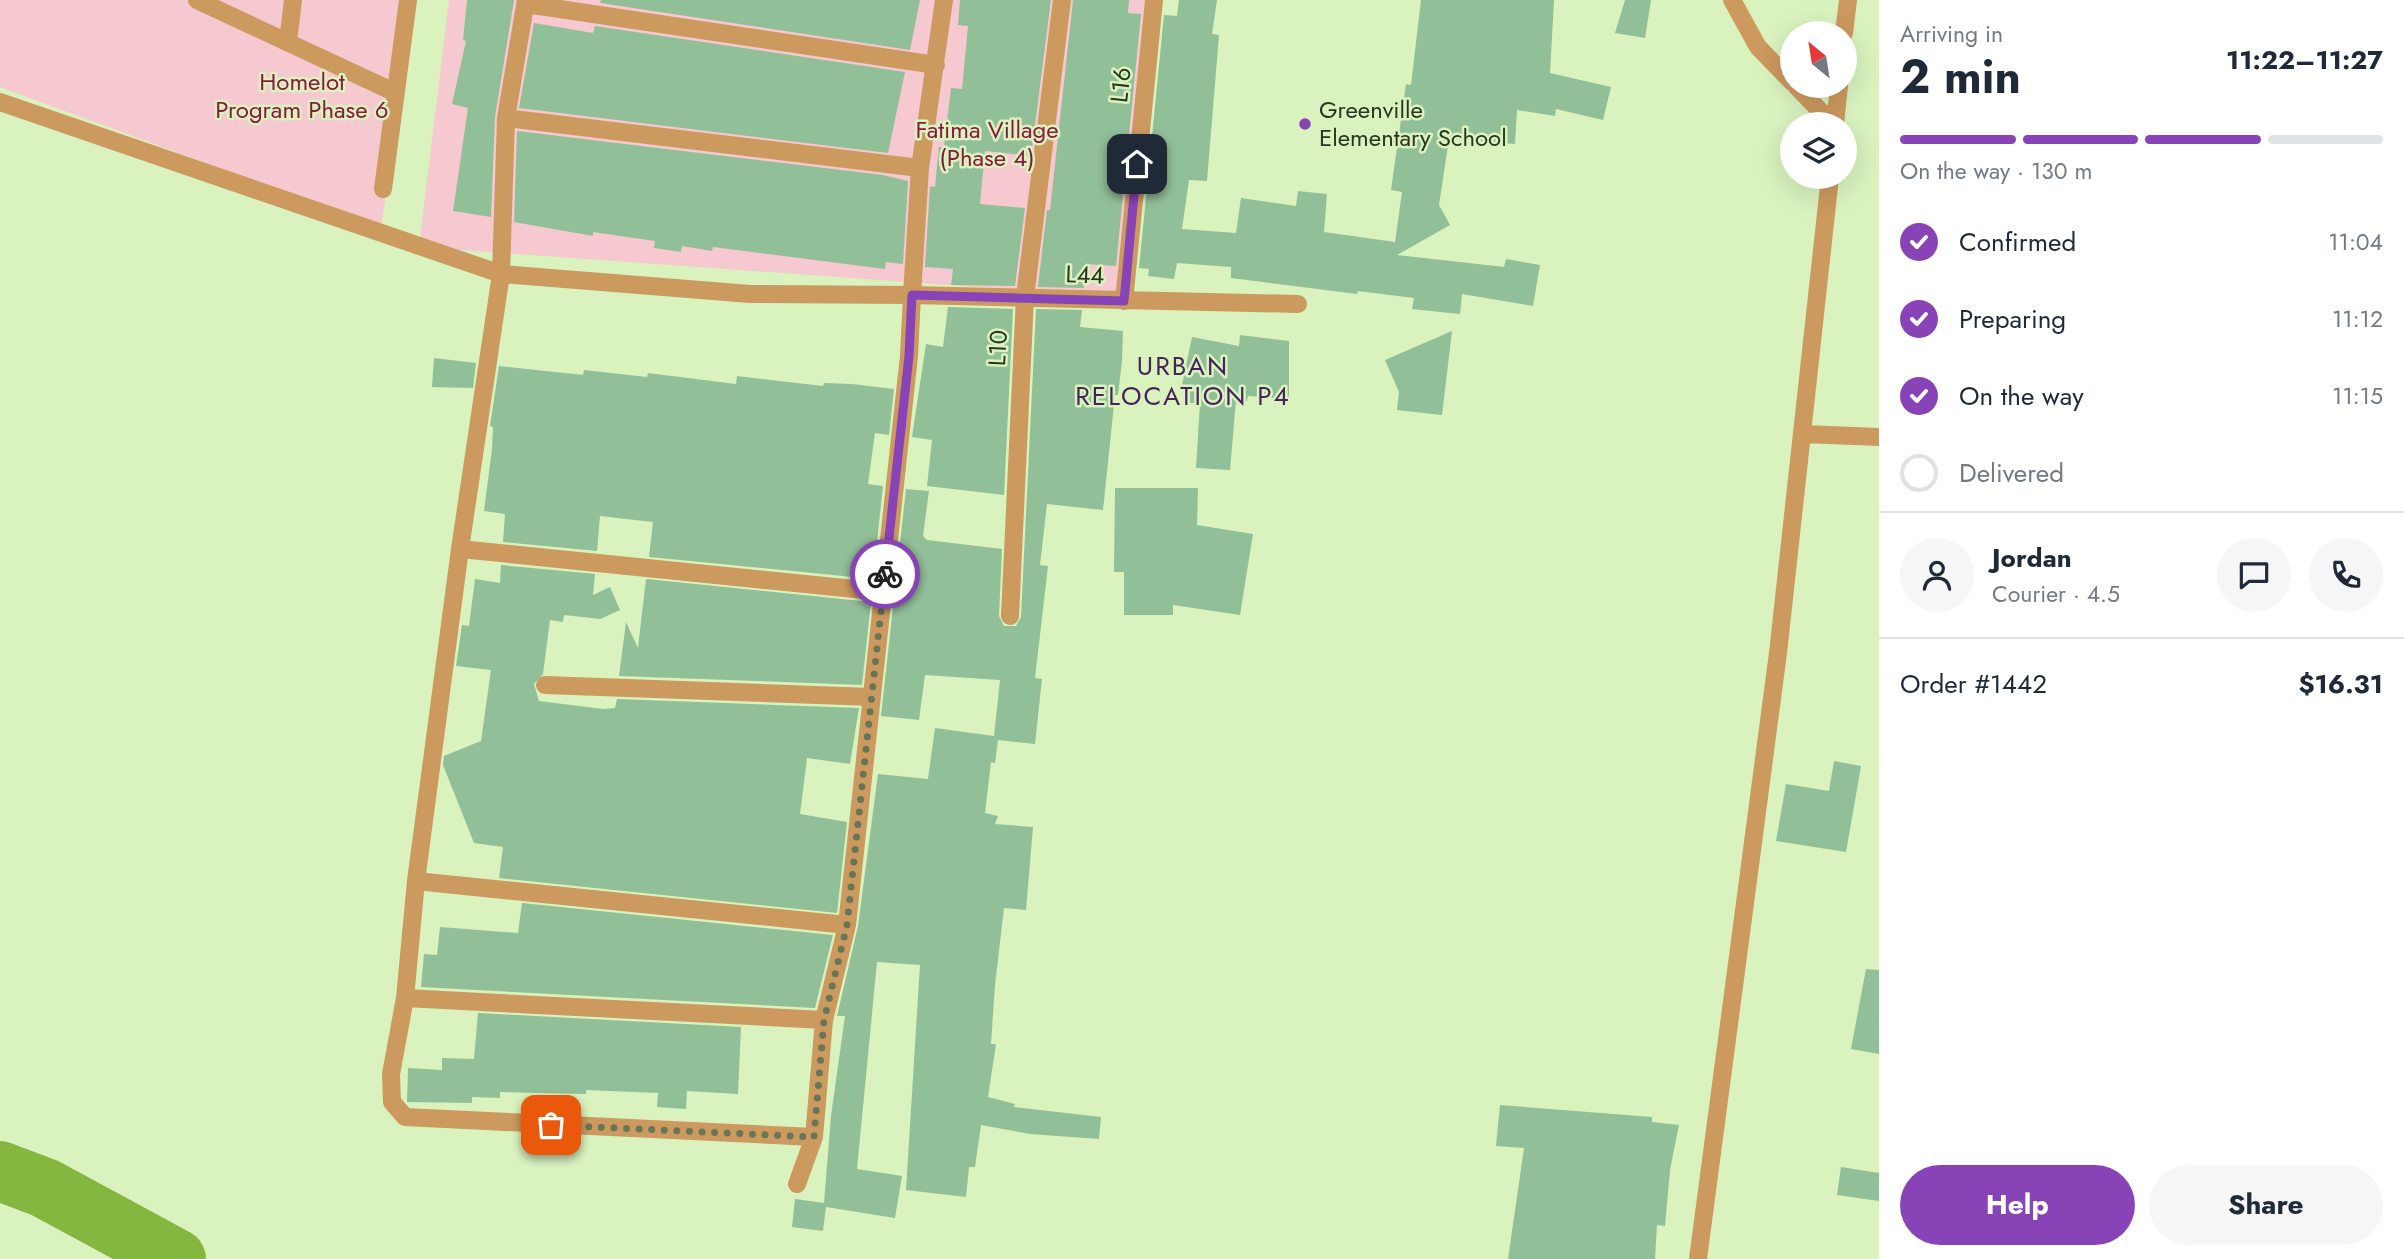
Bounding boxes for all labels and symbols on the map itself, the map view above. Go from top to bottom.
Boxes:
north arrow [1780,21,1857,98]
park label: Homelot Program Phase 6 [215,64,389,127]
street label: L16 [1101,65,1140,104]
place label: Greenville Elementary School [1319,92,1507,155]
park label: Fatima Village (Phase 4) [916,112,1059,175]
marker: Greenville Elementary School [1297,116,1313,132]
pin [1107,134,1167,194]
street label: L44 [1065,256,1105,293]
street label: L10 [979,329,1016,367]
district label: URBAN RELOCATION P4 [1075,347,1291,415]
courier [850,539,920,609]
pin [521,1095,581,1155]

